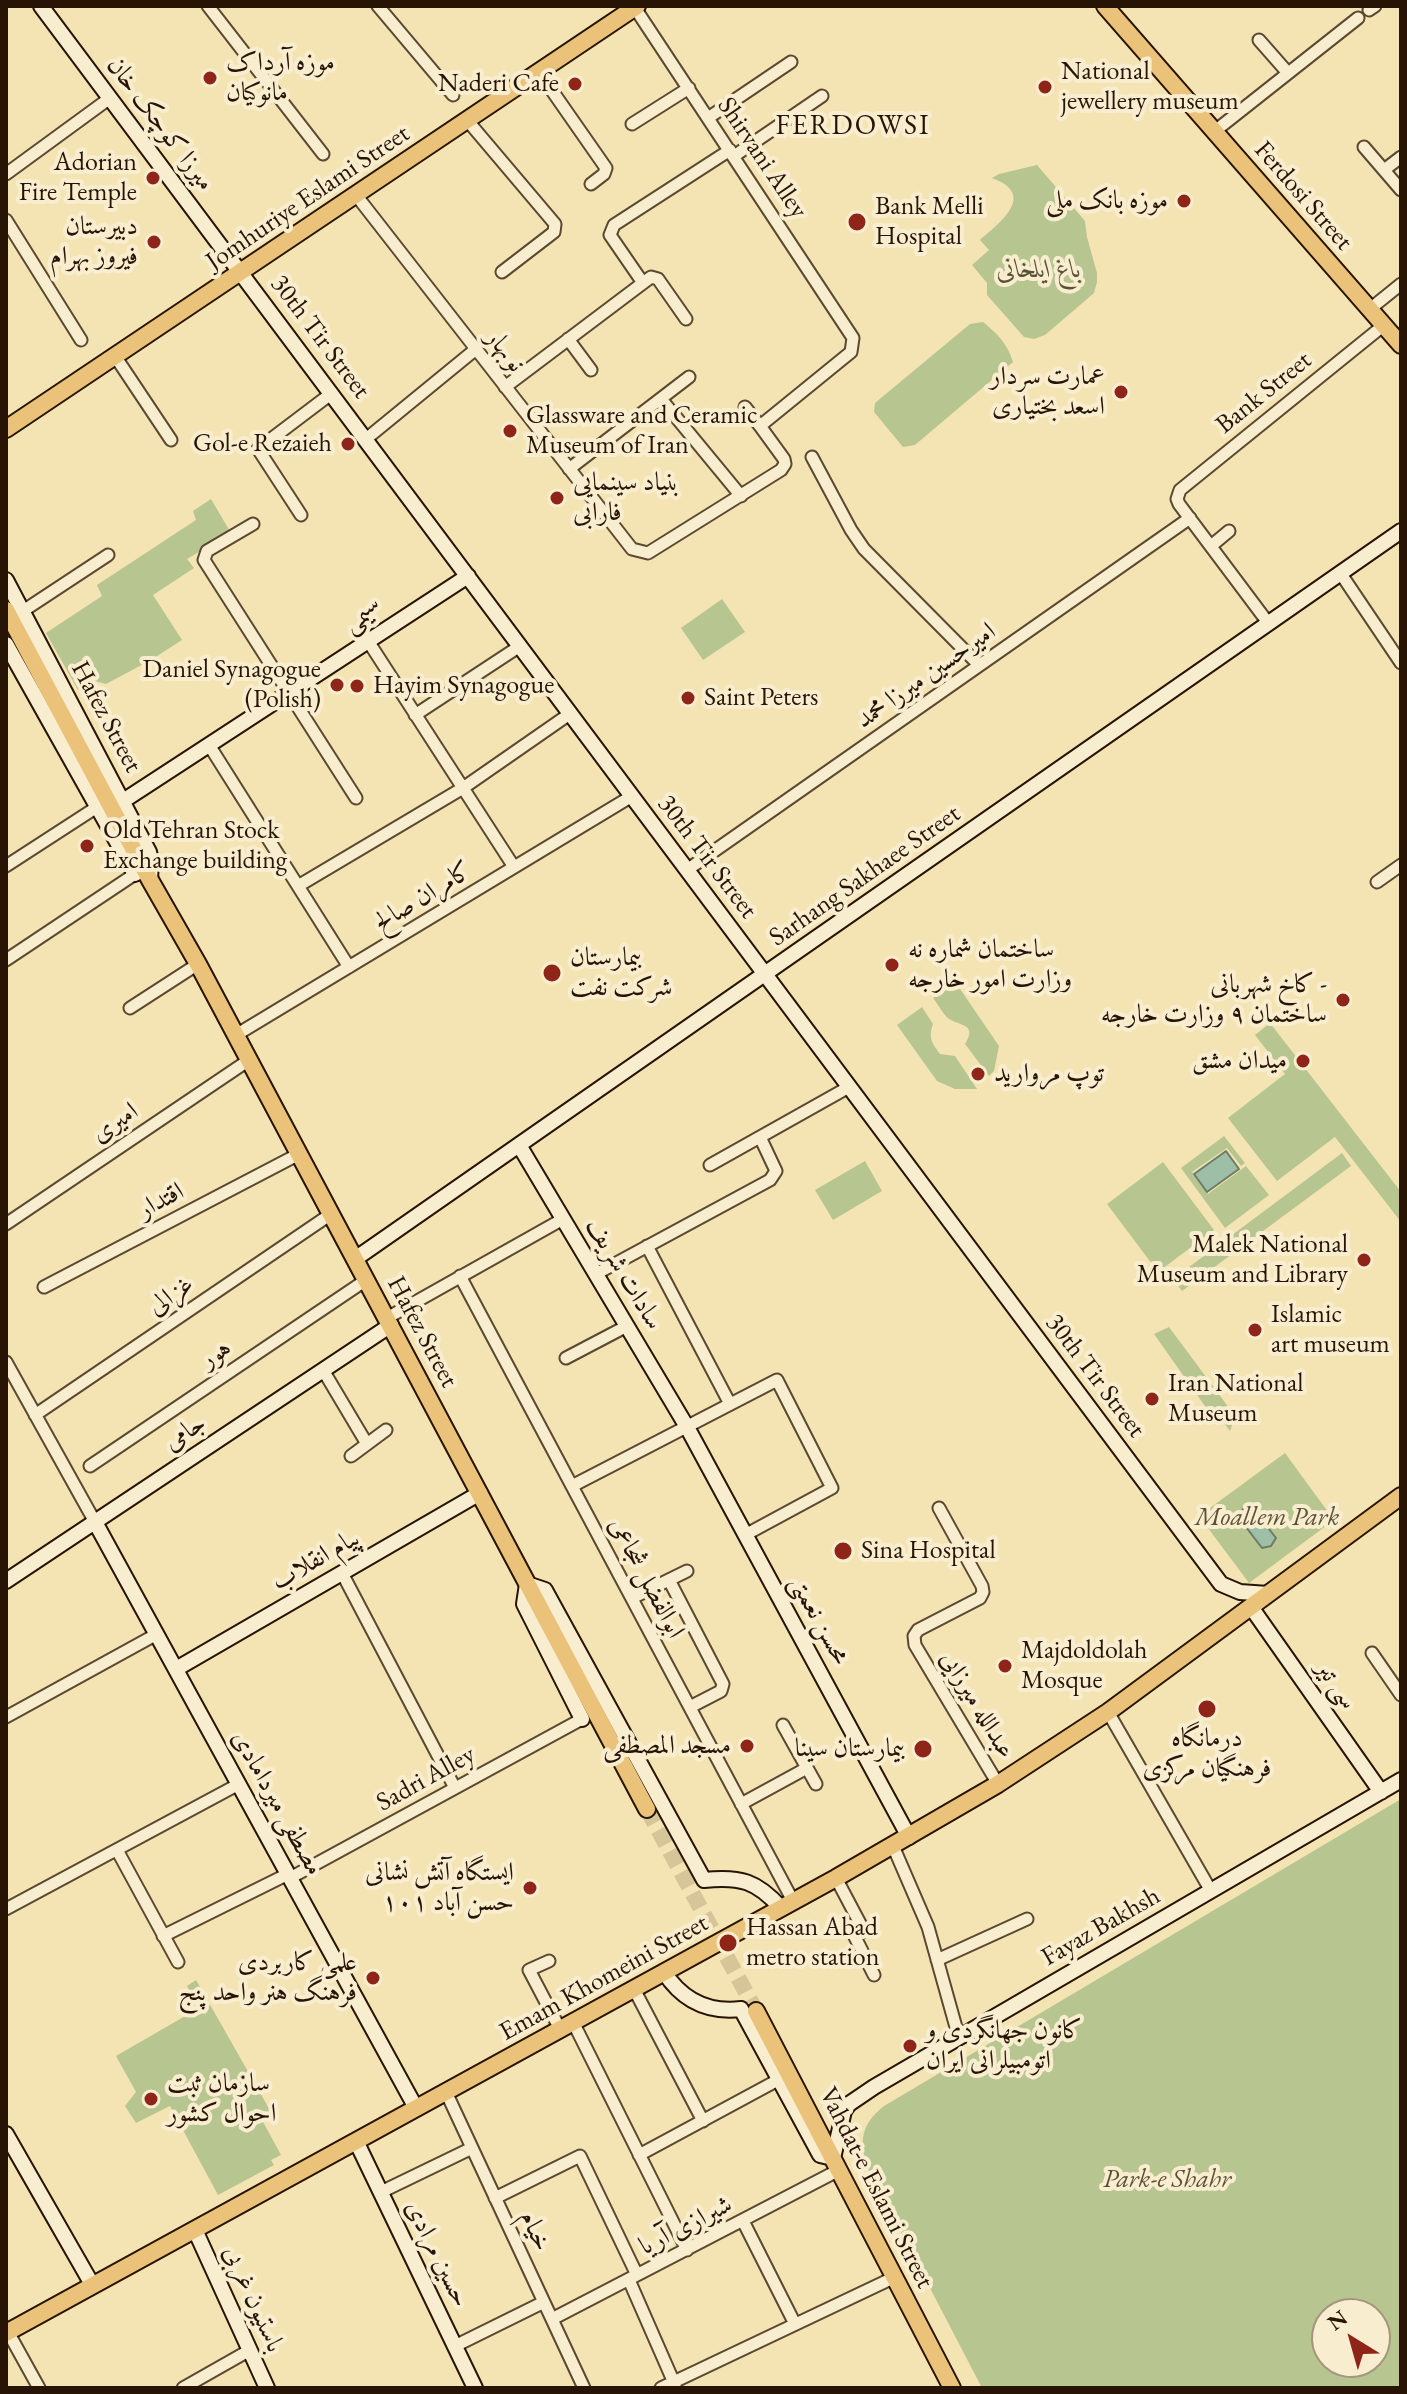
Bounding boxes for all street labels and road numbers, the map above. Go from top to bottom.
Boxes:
street label: میرزا کوچک خان [99,51,221,197]
street label: Shirvani Alley [710,92,814,224]
street label: Jomhuriye Eslami Street [200,118,416,278]
street label: Ferdosi Street [1247,135,1359,257]
street label: 30th Tir Street [263,269,377,405]
street label: نوبهار [478,323,532,379]
street label: Bank Street [1210,345,1318,441]
street label: سیمی [338,592,388,640]
street label: امیرحسین میرزا محمد [850,616,1002,736]
street label: Hafez Street [64,656,148,778]
street label: 30th Tir Street [650,789,764,925]
street label: Sarhang Sakhaee Street [764,798,966,954]
street label: کامران صالح [368,855,478,939]
street label: امیری [86,1096,144,1150]
street label: اقتدار [133,1176,189,1226]
street label: سادات شریف [578,1212,670,1336]
street label: غزالی [142,1269,200,1323]
street label: Hafez Street [380,1271,464,1393]
street label: 30th Tir Street [1038,1308,1152,1444]
street label: هور [194,1332,238,1376]
street label: جامی [158,1408,212,1458]
street label: ابوالفضل شجاعی [601,1512,691,1644]
street label: پیام انقلاب [266,1522,366,1598]
street label: محسن نعمتی [782,1570,856,1670]
street label: عبدالله میرزایی [933,1645,1021,1765]
street label: سی تیر [1308,1655,1364,1715]
street label: مصطفی میردامادی [224,1725,330,1881]
street label: Sadri Alley [371,1739,481,1819]
street label: Fayaz Bakhsh [1036,1881,1166,1973]
street label: Emam Khomeini Street [494,1908,714,2048]
street label: Vahdat-e Eslami Street [812,2082,940,2294]
street label: شیرازی آریا [634,2189,738,2263]
street label: حسین مرادی [398,2195,476,2313]
street label: خیام [512,2206,558,2256]
street label: باستیون غربی [216,2241,290,2357]

